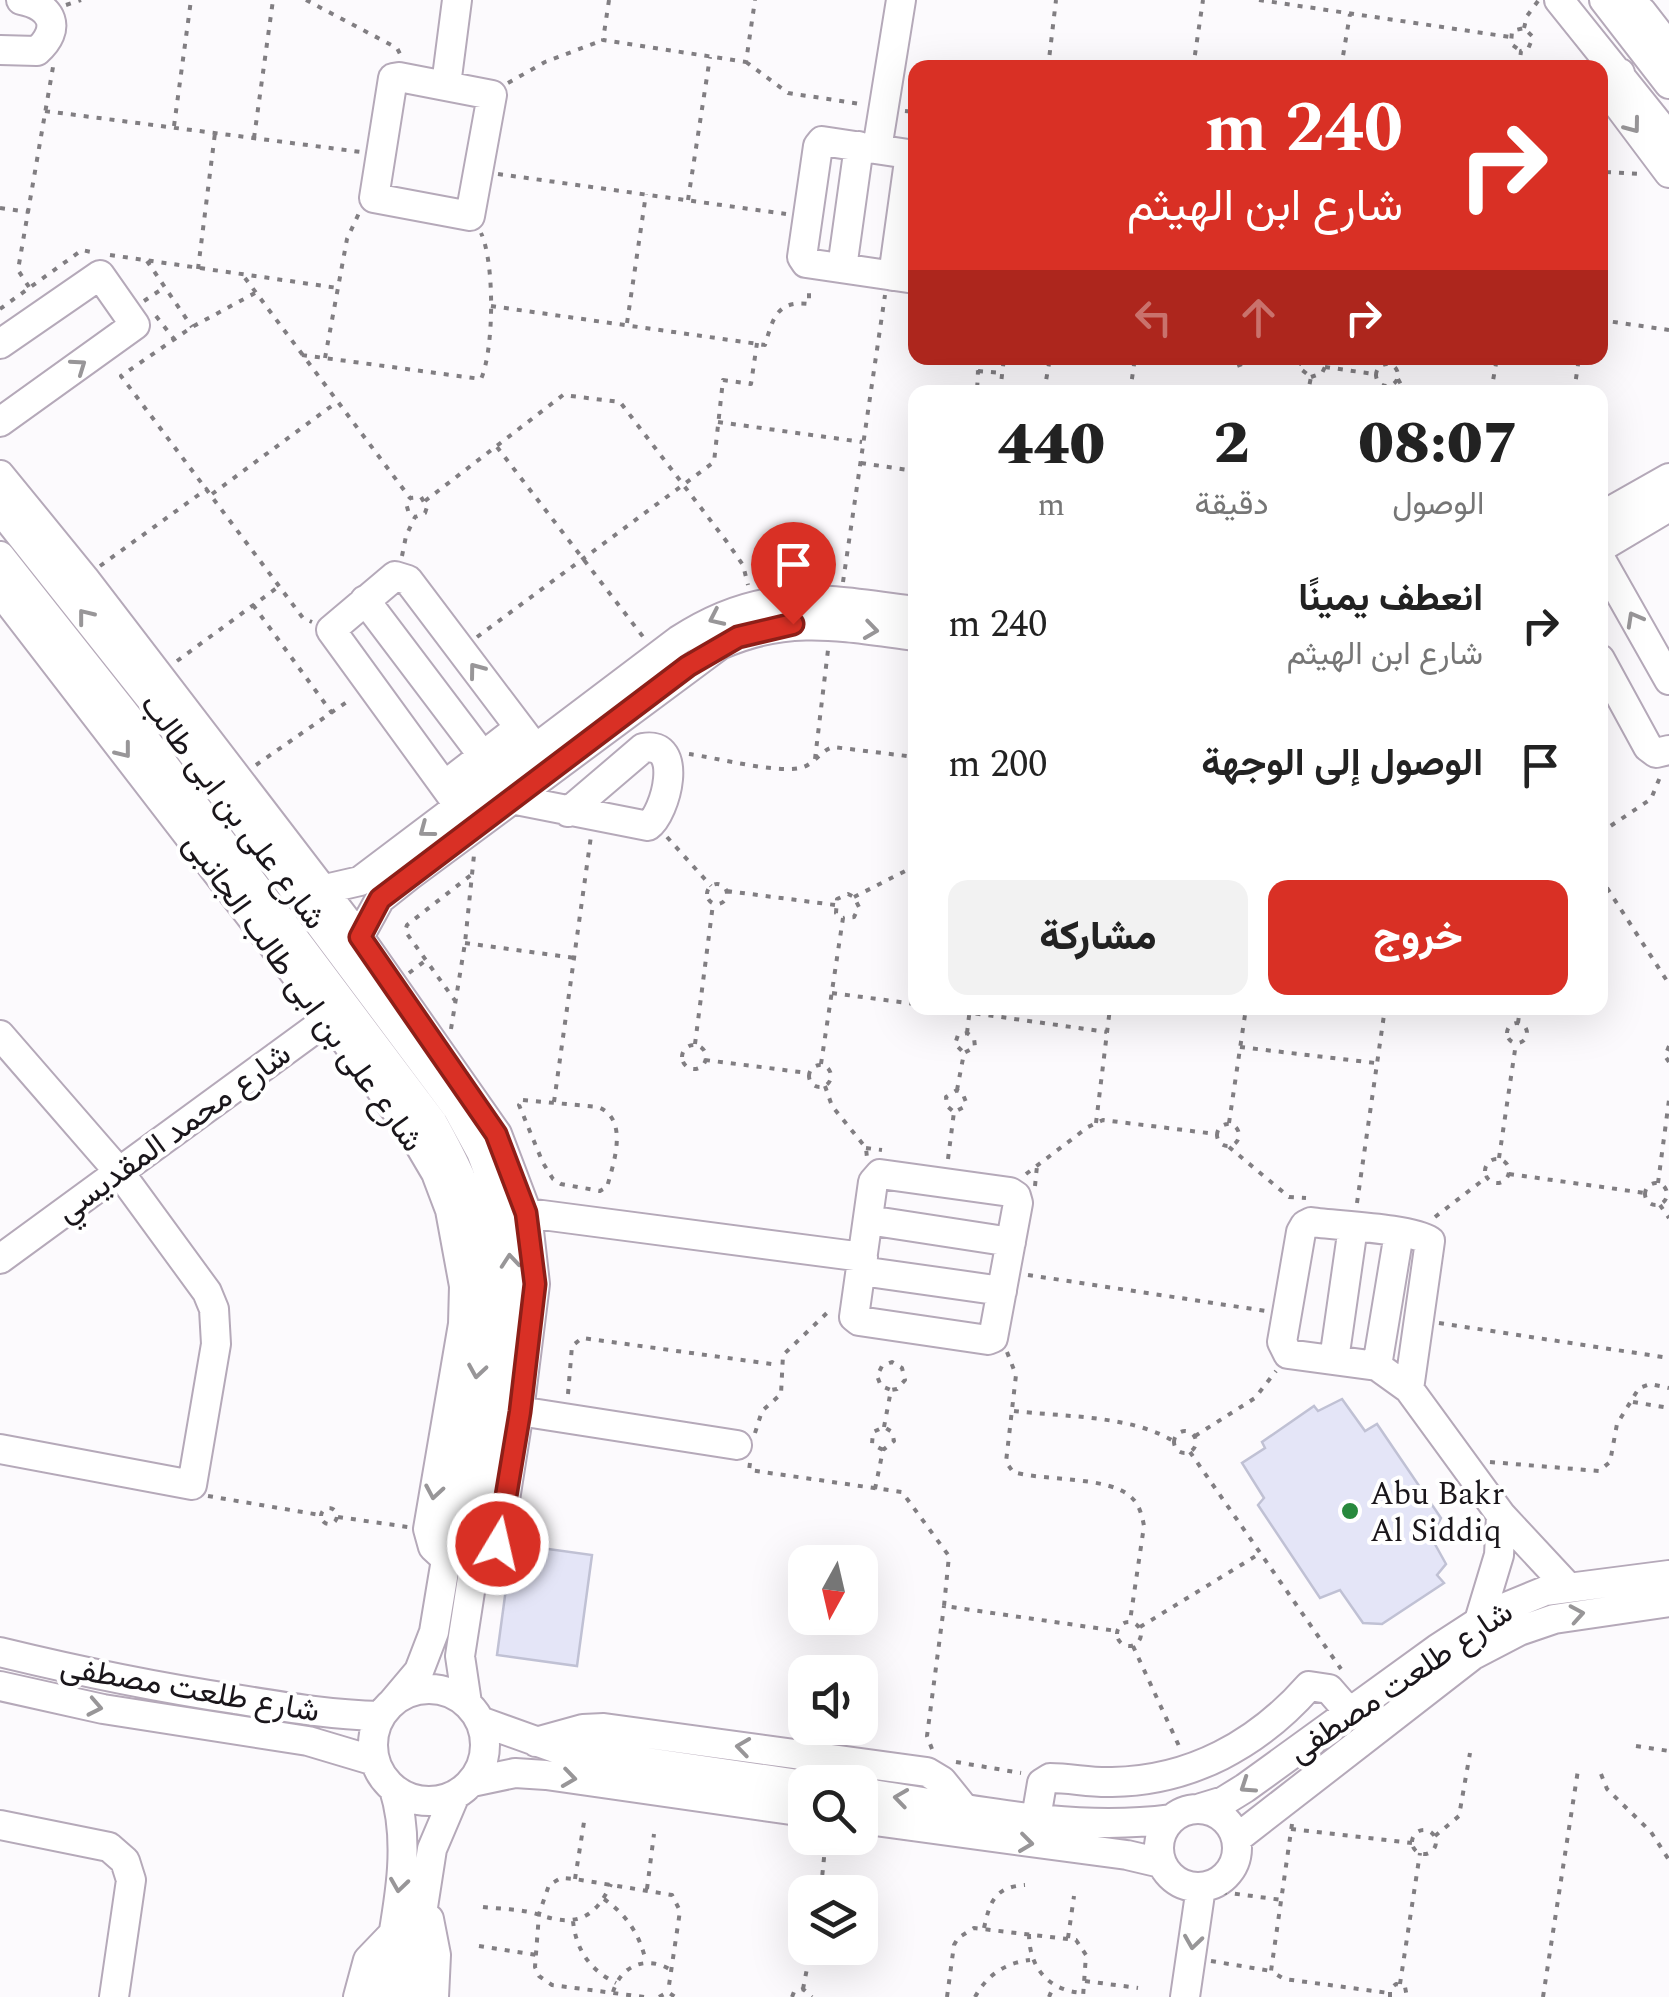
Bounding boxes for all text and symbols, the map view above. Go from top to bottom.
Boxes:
text: 240 m [1205,76,1403,182]
icon: right [1438,100,1568,230]
one-way arrow [1622,115,1639,133]
text: شارع ابن الهيثم [1127,172,1403,241]
icon: left [1126,290,1181,345]
icon: ahead [1231,290,1286,345]
icon: right [1336,290,1391,345]
one-way arrow [68,360,87,378]
text: 2 [1214,398,1250,490]
text: 08:07 [1358,398,1519,490]
text: 440 [997,399,1105,491]
text: دقيقة [1195,480,1269,529]
text: الوصول [1392,480,1484,529]
text: m [1038,481,1065,530]
pin [751,522,836,625]
icon: arrive [766,537,821,592]
text: انعطف يمينًا [1298,570,1483,628]
text: 240 m [948,596,1047,654]
icon: right [1513,598,1568,653]
one-way arrow [709,606,727,626]
one-way arrow [79,609,97,627]
one-way arrow [1627,612,1647,630]
one-way arrow [862,619,879,640]
text: شارع ابن الهيثم [1287,630,1483,679]
one-way arrow [471,663,488,681]
street label: شارع على بن ابى طالب [127,683,338,941]
text: الوصول إلى الوجهة [1201,735,1483,793]
text: 200 m [948,736,1047,794]
icon: arrive [1513,738,1568,793]
one-way arrow [112,740,129,758]
one-way arrow [419,819,437,836]
street label: شارع على بن ابى طالب الجانبى [170,823,435,1163]
button: مشاركة [948,880,1248,995]
button: خروج [1268,880,1568,995]
street label: شارع محمد المقديسي [46,1031,302,1235]
one-way arrow [500,1252,522,1268]
one-way arrow [467,1363,488,1379]
place label: Abu Bakr Al Siddiq [1370,1470,1504,1556]
one-way arrow [424,1483,445,1500]
position arrow [446,1492,550,1596]
marker: Abu Bakr Al Siddiq [1339,1500,1361,1522]
north arrow [788,1545,878,1635]
map controls [788,1545,878,1965]
street label: شارع طلعت مصطفى [1278,1589,1523,1776]
one-way arrow [1569,1604,1586,1625]
street label: شارع طلعت مصطفى [56,1643,323,1736]
button: sound [788,1655,878,1745]
one-way arrow [87,1696,103,1717]
one-way arrow [734,1737,751,1758]
button: search [788,1765,878,1855]
one-way arrow [560,1766,577,1787]
one-way arrow [1240,1774,1259,1792]
one-way arrow [893,1789,909,1810]
one-way arrow [1018,1832,1034,1853]
button: layers [788,1875,878,1965]
one-way arrow [390,1877,411,1893]
one-way arrow [1183,1934,1204,1950]

